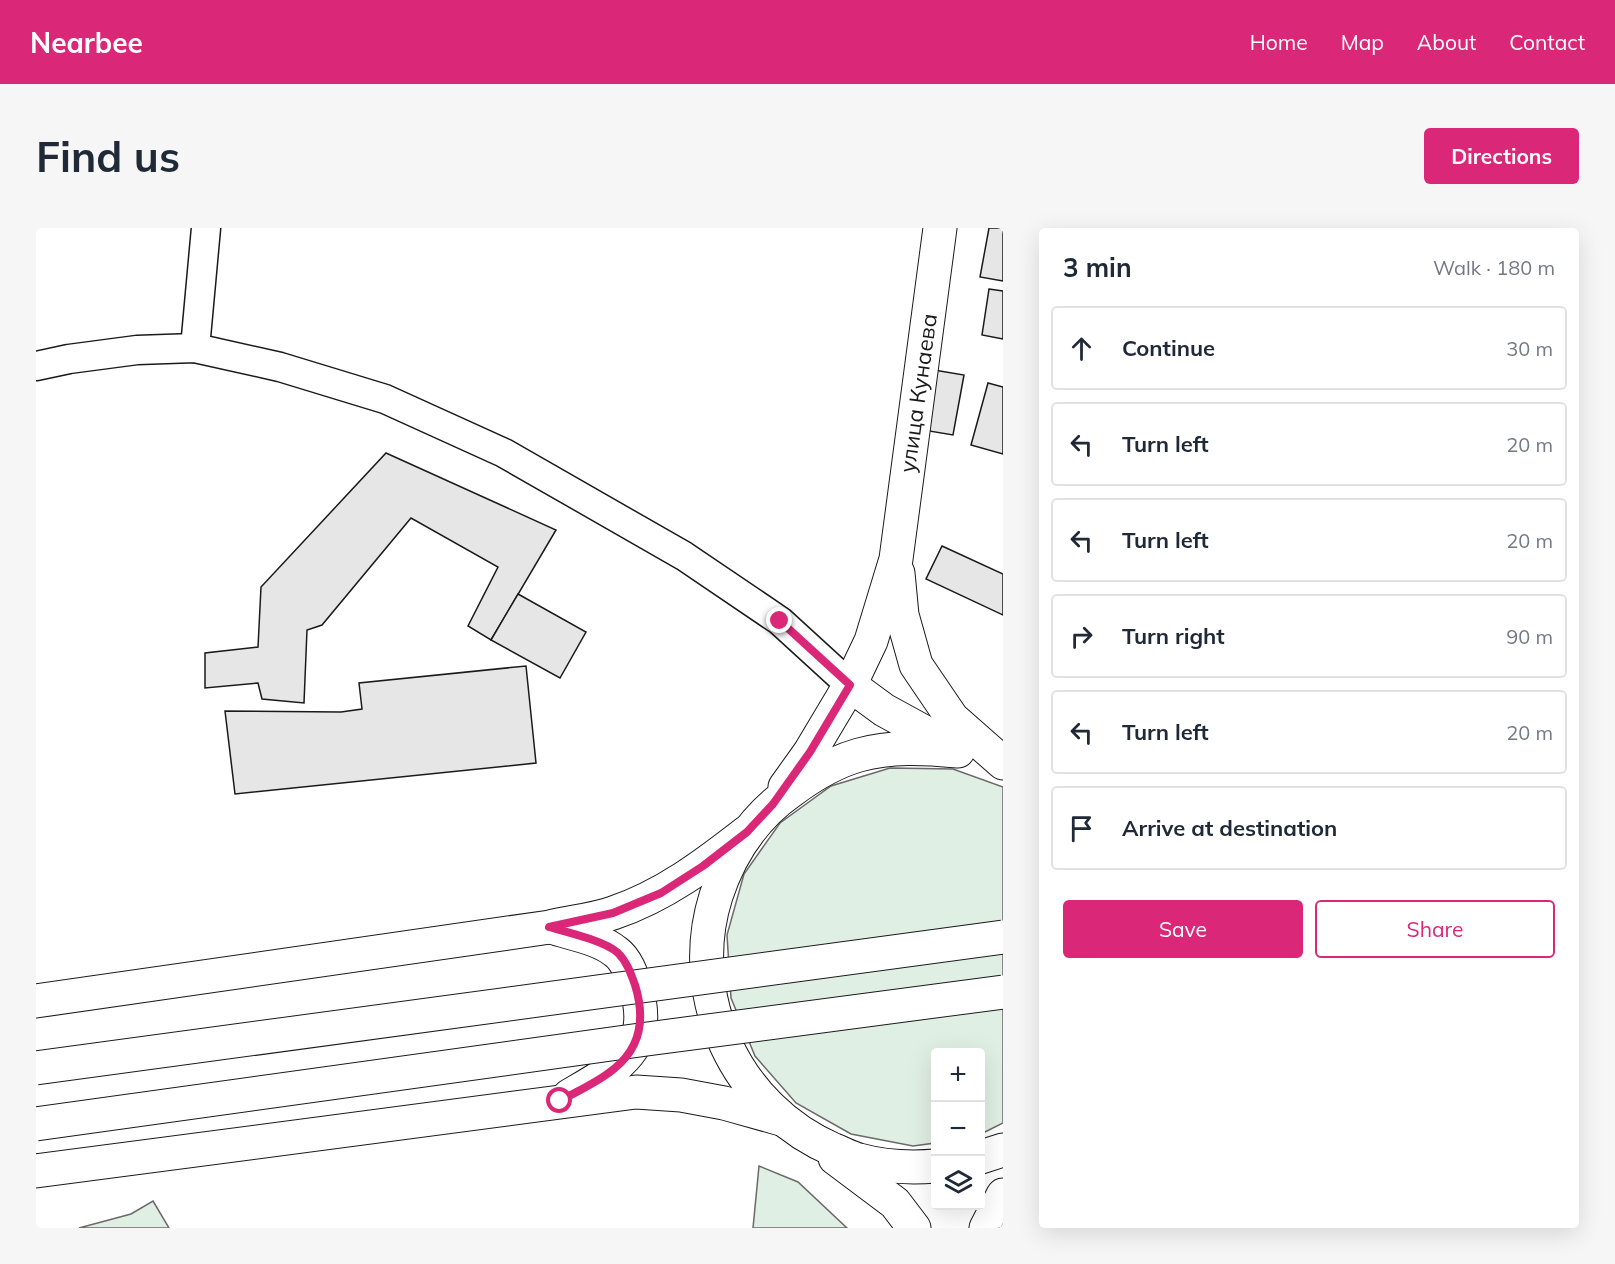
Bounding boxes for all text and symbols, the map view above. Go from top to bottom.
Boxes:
text: Nearbee [30,25,143,60]
text: Home [1250,29,1308,55]
text: Map [1341,29,1384,55]
text: About [1417,29,1476,55]
text: Contact [1509,29,1585,55]
button: Directions [1424,128,1579,184]
text: Find us [36,130,180,183]
text: 3 min [1063,251,1132,284]
text: Walk · 180 m [1433,255,1555,280]
street label: улица Кунаева [893,312,943,474]
icon: ahead [1065,332,1098,365]
text: Continue [1122,334,1215,362]
text: 30 m [1506,336,1553,361]
icon: left [1065,428,1098,461]
text: Turn left [1122,430,1209,458]
text: 20 m [1506,432,1553,457]
icon: left [1065,524,1098,557]
text: Turn left [1122,526,1209,554]
text: 20 m [1506,528,1553,553]
route end [766,607,792,633]
icon: right [1065,620,1098,653]
text: Turn right [1122,622,1225,650]
text: 90 m [1506,624,1553,649]
icon: left [1065,716,1098,749]
text: Turn left [1122,718,1209,746]
text: 20 m [1506,720,1553,745]
icon: arrive [1065,812,1098,845]
text: Arrive at destination [1122,814,1337,842]
button: Save [1063,900,1303,958]
button: Share [1315,900,1555,958]
map controls [931,1048,985,1210]
button: + [931,1048,985,1102]
route start [546,1087,572,1113]
button: − [931,1102,985,1156]
button: layers [931,1156,985,1210]

